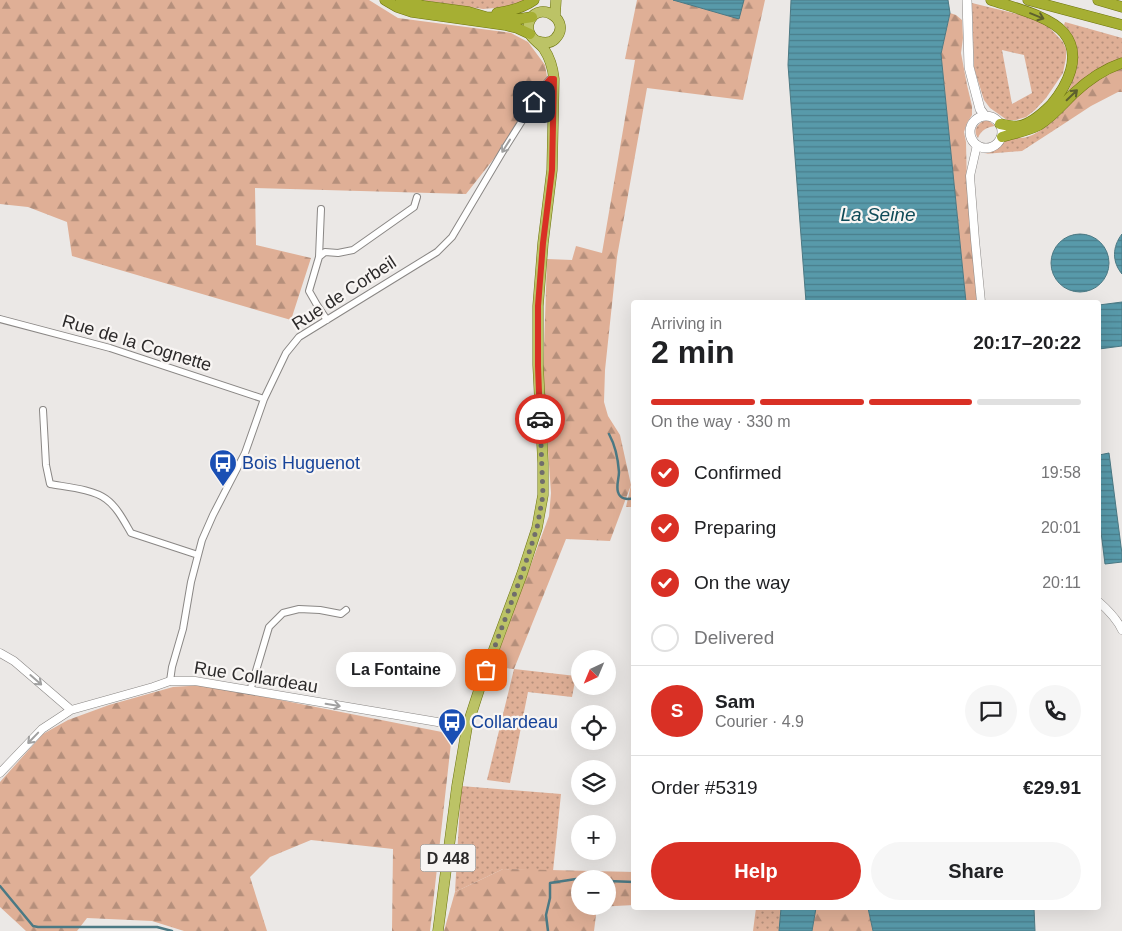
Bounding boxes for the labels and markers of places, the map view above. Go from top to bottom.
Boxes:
pin [513,81,555,123]
bus stop icon: Bois Huguenot [208,448,238,487]
place label: Bois Huguenot [242,453,360,473]
pin [465,649,507,691]
callout: La Fontaine [336,652,456,688]
bus stop icon: Collardeau [437,707,467,746]
place label: Collardeau [471,712,558,732]

